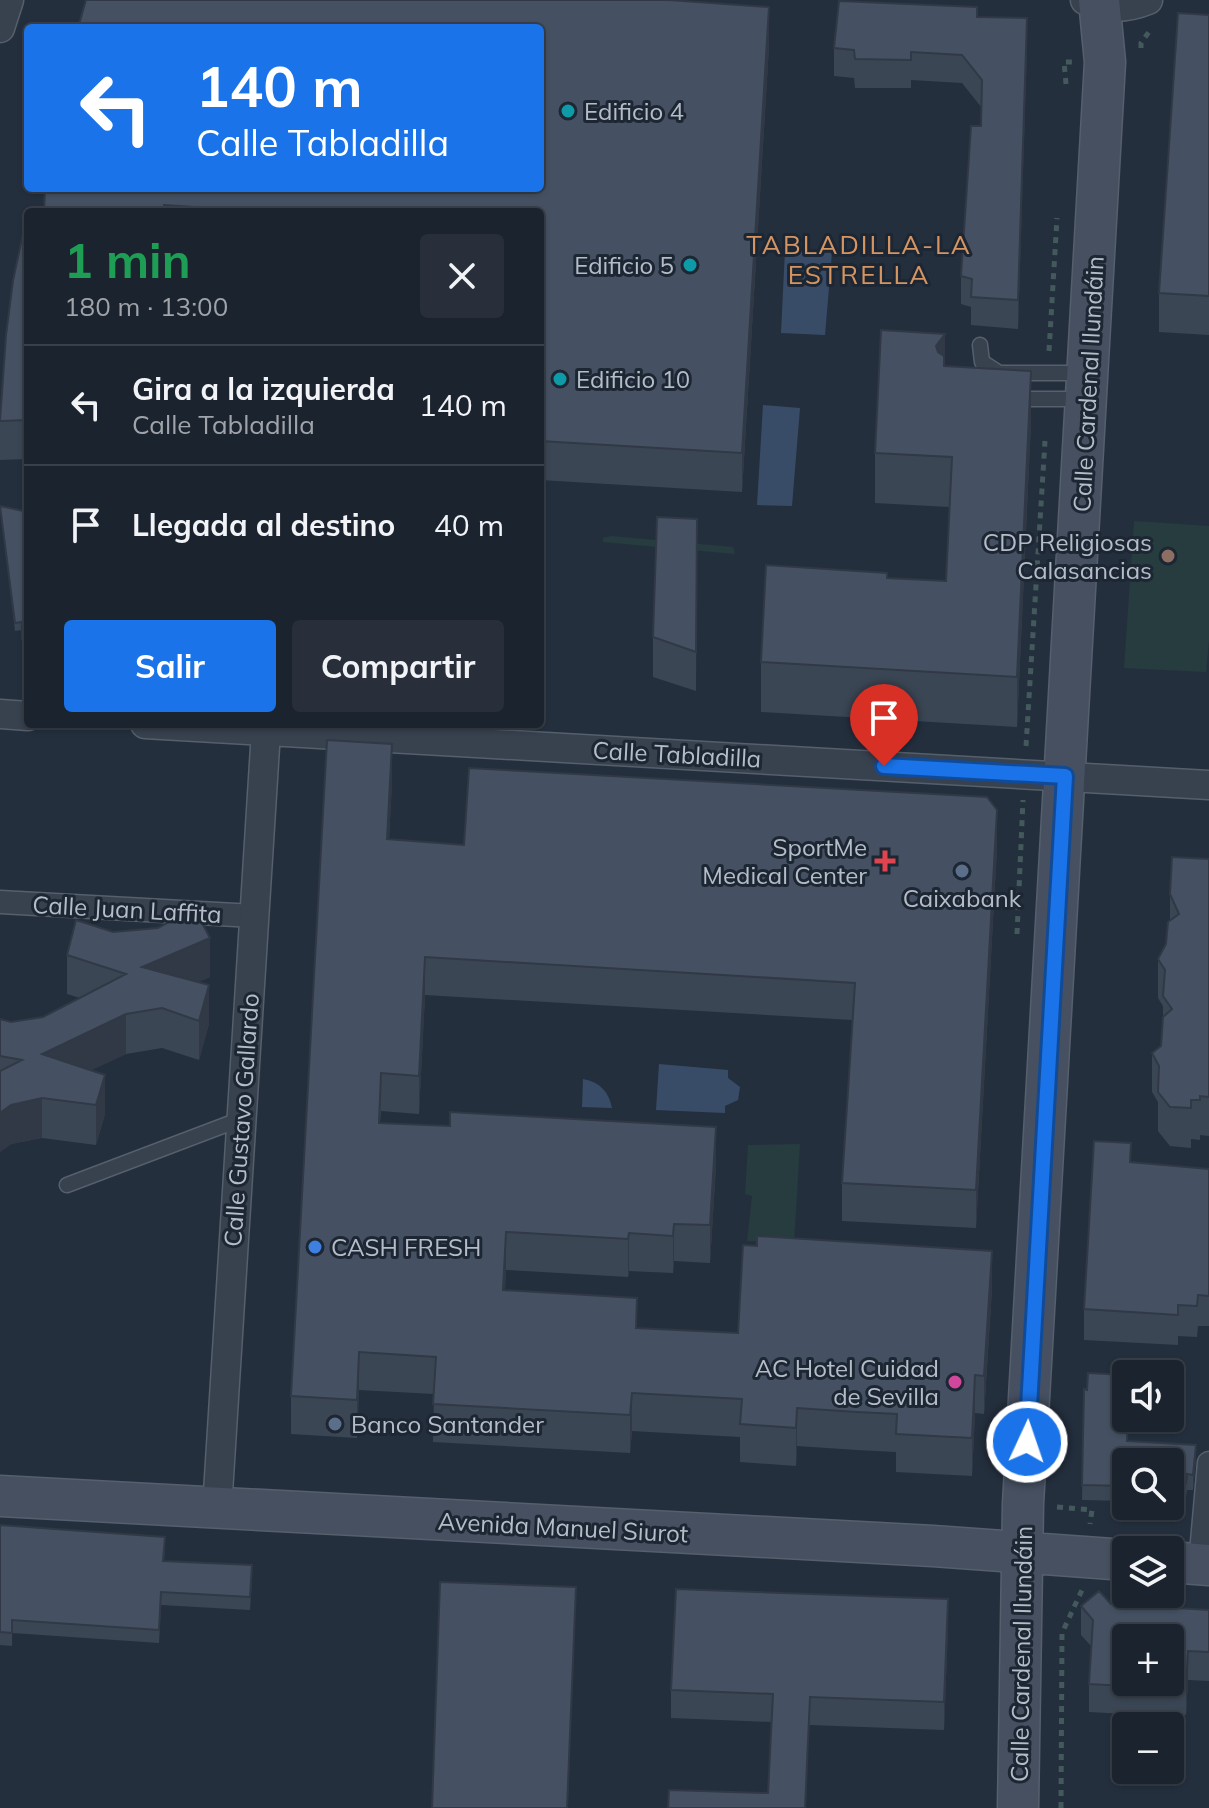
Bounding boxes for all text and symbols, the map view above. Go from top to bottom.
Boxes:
text: 140 m [196,51,363,121]
icon: left [64,56,168,160]
place label: Edificio 4 [584,96,684,126]
marker: Edificio 4 [559,102,577,120]
text: Calle Tabladilla [196,120,449,165]
district label: TABLADILLA-LA ESTRELLA [746,228,972,291]
text: 1 min [64,230,191,290]
button: close [420,234,504,318]
place label: Edificio 5 [574,250,674,280]
street label: Calle Cardenal Ilundáin [1066,255,1110,513]
marker: Edificio 5 [681,256,699,274]
text: 180 m · 13:00 [64,290,228,323]
place label: Edificio 10 [576,364,690,394]
text: Gira a la izquierda [132,370,395,408]
marker: Edificio 10 [551,370,569,388]
icon: left [64,383,108,427]
text: 140 m [419,386,507,424]
text: Calle Tabladilla [132,408,315,441]
icon: arrive [64,503,108,547]
text: Llegada al destino [132,506,395,544]
text: 40 m [434,506,504,544]
place label: CDP Religiosas Calasancias [983,527,1152,585]
marker: CDP Religiosas Calasancias [1159,547,1177,565]
button: Salir [64,620,276,712]
button: Compartir [292,620,504,712]
pin [850,684,918,766]
icon: arrive [862,696,906,740]
street label: Calle Tabladilla [592,735,762,773]
place label: SportMe Medical Center [702,832,867,890]
marker: SportMe Medical Center [874,850,896,872]
marker: Caixabank [953,862,971,880]
place label: Caixabank [903,883,1022,913]
street label: Calle Juan Laffita [32,889,222,929]
street label: Calle Gustavo Gallardo [217,992,265,1248]
place label: CASH FRESH [331,1232,481,1262]
marker: CASH FRESH [306,1238,324,1256]
place label: AC Hotel Cuidad de Sevilla [755,1353,939,1411]
map controls [1112,1360,1184,1784]
button: sound [1112,1360,1184,1432]
marker: AC Hotel Cuidad de Sevilla [946,1373,964,1391]
position arrow [985,1400,1069,1484]
place label: Banco Santander [351,1409,544,1439]
marker: Banco Santander [326,1415,344,1433]
button: search [1112,1448,1184,1520]
street label: Avenida Manuel Siurot [437,1505,689,1549]
street label: Calle Cardenal Ilundáin [1004,1526,1038,1782]
button: layers [1112,1536,1184,1608]
button: + [1112,1624,1184,1696]
button: − [1112,1712,1184,1784]

